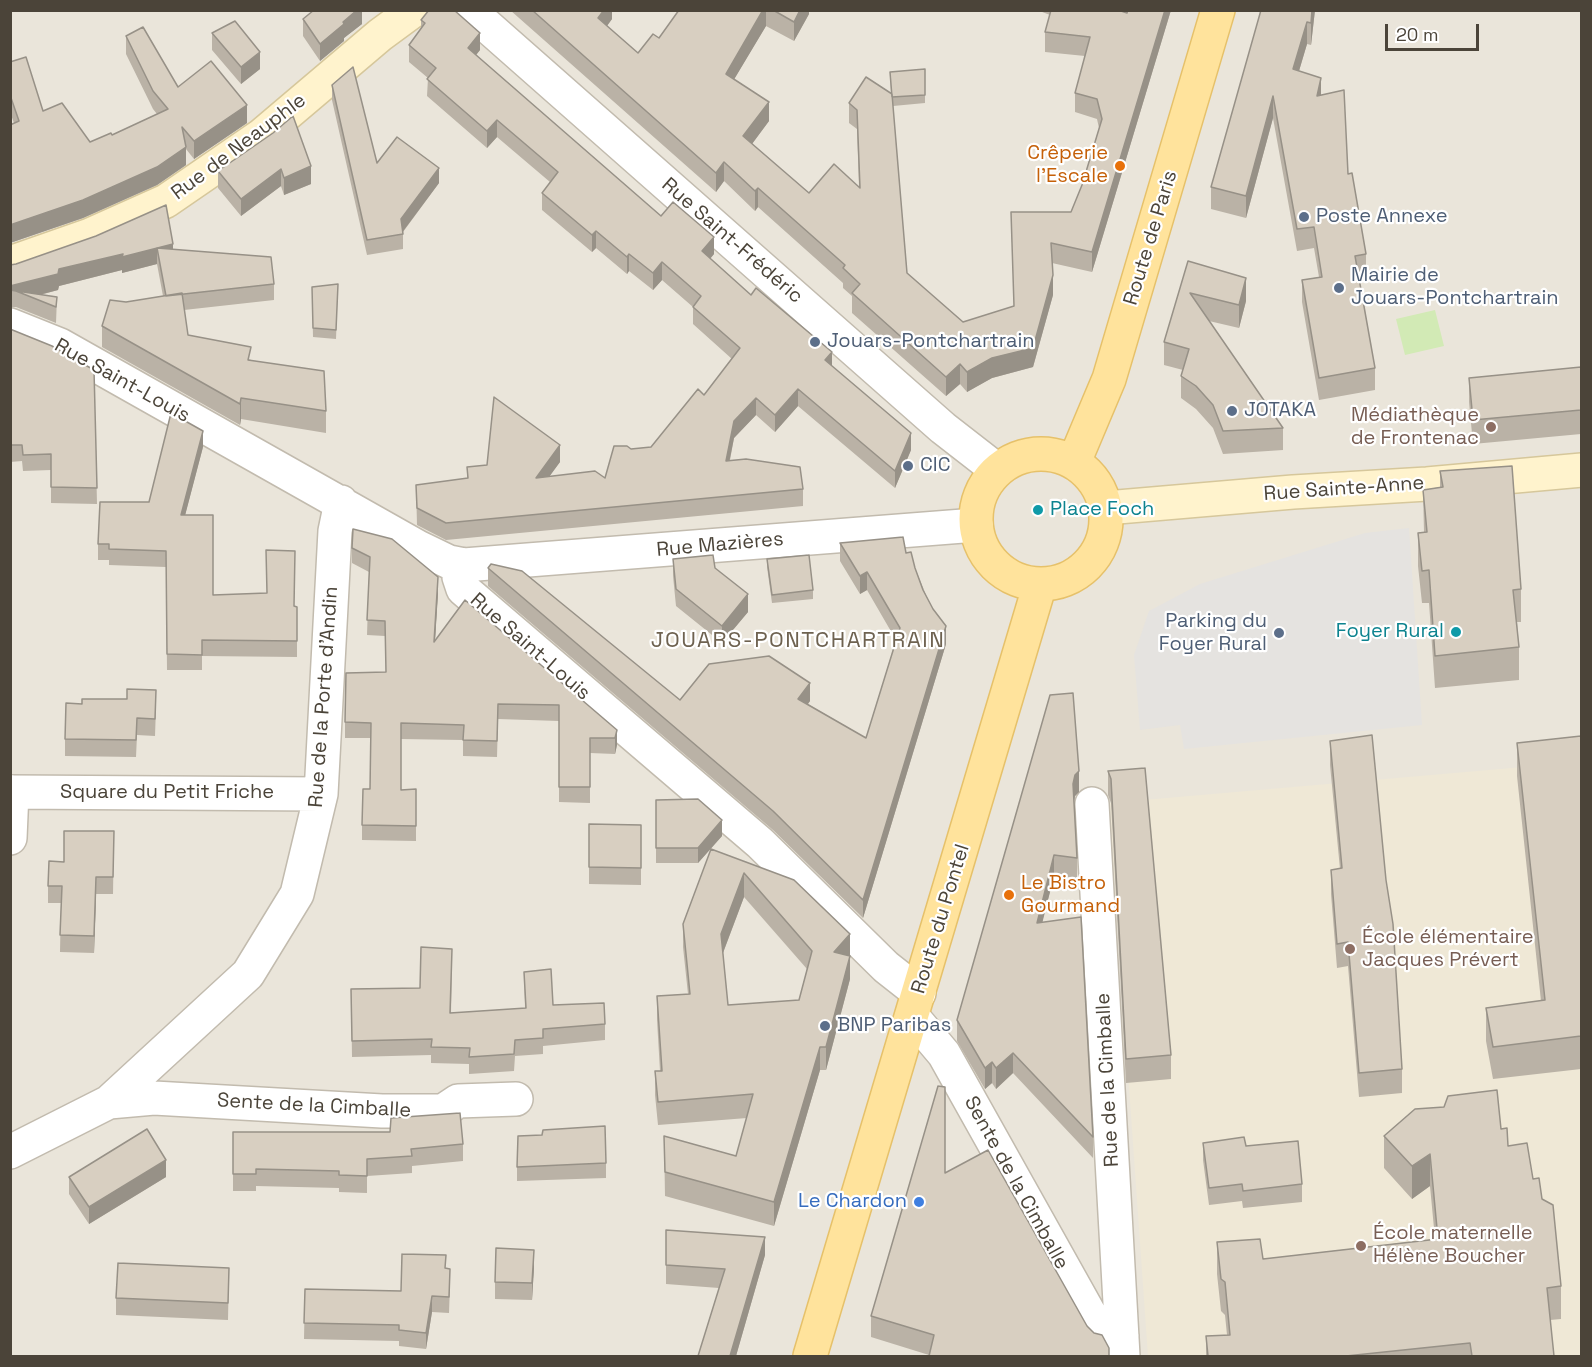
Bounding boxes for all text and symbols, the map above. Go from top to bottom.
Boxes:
scale bar [1388,12,1482,50]
text: 20 m [1396,23,1439,46]
street label: Rue de Neauphle [167,89,311,205]
place label: Crêperie l'Escale [1027,142,1108,189]
marker: Crêperie l'Escale [1113,159,1127,173]
street label: Route de Paris [1119,168,1183,308]
street label: Rue Saint-Frédéric [656,173,808,309]
place label: Poste Annexe [1316,205,1448,229]
marker: Poste Annexe [1297,210,1311,224]
place label: Mairie de Jouars-Pontchartrain [1351,264,1559,311]
marker: Mairie de Jouars-Pontchartrain [1332,281,1346,295]
place label: Jouars-Pontchartrain [827,330,1035,354]
street label: Rue Saint-Louis [50,334,194,428]
marker: Jouars-Pontchartrain [808,335,822,349]
place label: JOTAKA [1244,399,1316,423]
marker: JOTAKA [1225,404,1239,418]
place label: Médiathèque de Frontenac [1351,404,1479,451]
marker: Médiathèque de Frontenac [1484,420,1498,434]
place label: CIC [920,454,951,478]
marker: CIC [901,459,915,473]
street label: Rue Sainte-Anne [1263,471,1425,507]
place label: Place Foch [1050,498,1154,522]
marker: Place Foch [1031,503,1045,517]
street label: Rue Mazières [656,527,784,563]
street label: Rue de la Porte d'Andin [304,586,344,808]
street label: Rue Saint-Louis [465,588,595,706]
place label: Parking du Foyer Rural [1159,610,1267,657]
place label: Foyer Rural [1336,620,1444,644]
marker: Foyer Rural [1449,625,1463,639]
marker: Parking du Foyer Rural [1272,626,1286,640]
district label: JOUARS-PONTCHARTRAIN [651,628,945,654]
street label: Square du Petit Friche [60,781,274,805]
street label: Route du Pontel [907,841,975,997]
place label: Le Bistro Gourmand [1021,872,1120,919]
marker: Le Bistro Gourmand [1002,888,1016,902]
place label: École élémentaire Jacques Prévert [1362,926,1534,973]
marker: École élémentaire Jacques Prévert [1343,942,1357,956]
street label: Rue de la Cimballe [1091,992,1125,1168]
place label: BNP Paribas [837,1014,951,1038]
marker: BNP Paribas [818,1019,832,1033]
street label: Sente de la Cimballe [216,1089,412,1123]
street label: Sente de la Cimballe [958,1092,1074,1274]
place label: Le Chardon [798,1190,907,1214]
marker: Le Chardon [912,1195,926,1209]
place label: École maternelle Hélène Boucher [1373,1222,1532,1269]
marker: École maternelle Hélène Boucher [1354,1239,1368,1253]

